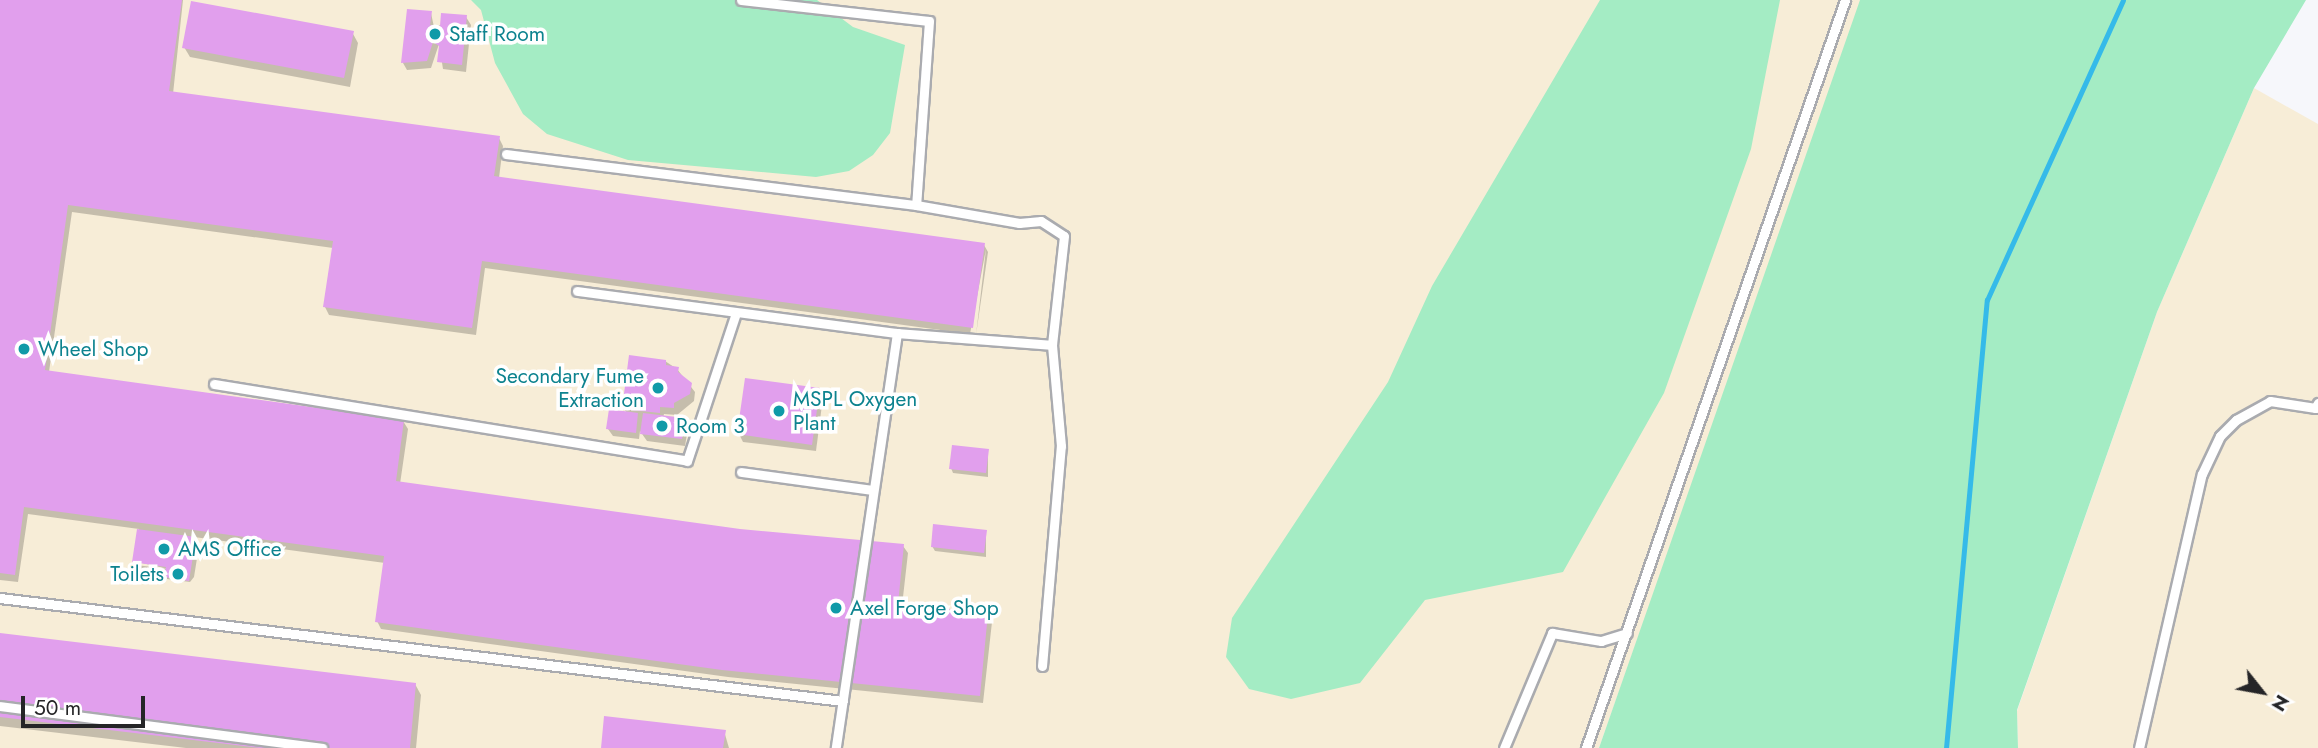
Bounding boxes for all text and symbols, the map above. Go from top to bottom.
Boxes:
place label: Staff Room [449,21,545,47]
marker: Staff Room [427,26,443,42]
place label: Wheel Shop [38,336,149,362]
marker: Wheel Shop [16,341,32,357]
place label: Secondary Fume Extraction [495,363,644,413]
marker: Secondary Fume Extraction [650,380,666,396]
place label: MSPL Oxygen Plant [793,386,917,436]
marker: MSPL Oxygen Plant [771,403,787,419]
place label: Room 3 [676,413,745,439]
marker: Room 3 [654,418,670,434]
place label: AMS Office [178,536,282,562]
marker: AMS Office [156,541,172,557]
place label: Toilets [110,561,164,587]
marker: Toilets [170,566,186,582]
place label: Axel Forge Shop [850,595,999,621]
marker: Axel Forge Shop [828,600,844,616]
north arrow [2227,657,2297,727]
scale bar [24,682,149,726]
text: N [2265,690,2296,716]
text: 50 m [34,693,81,723]

